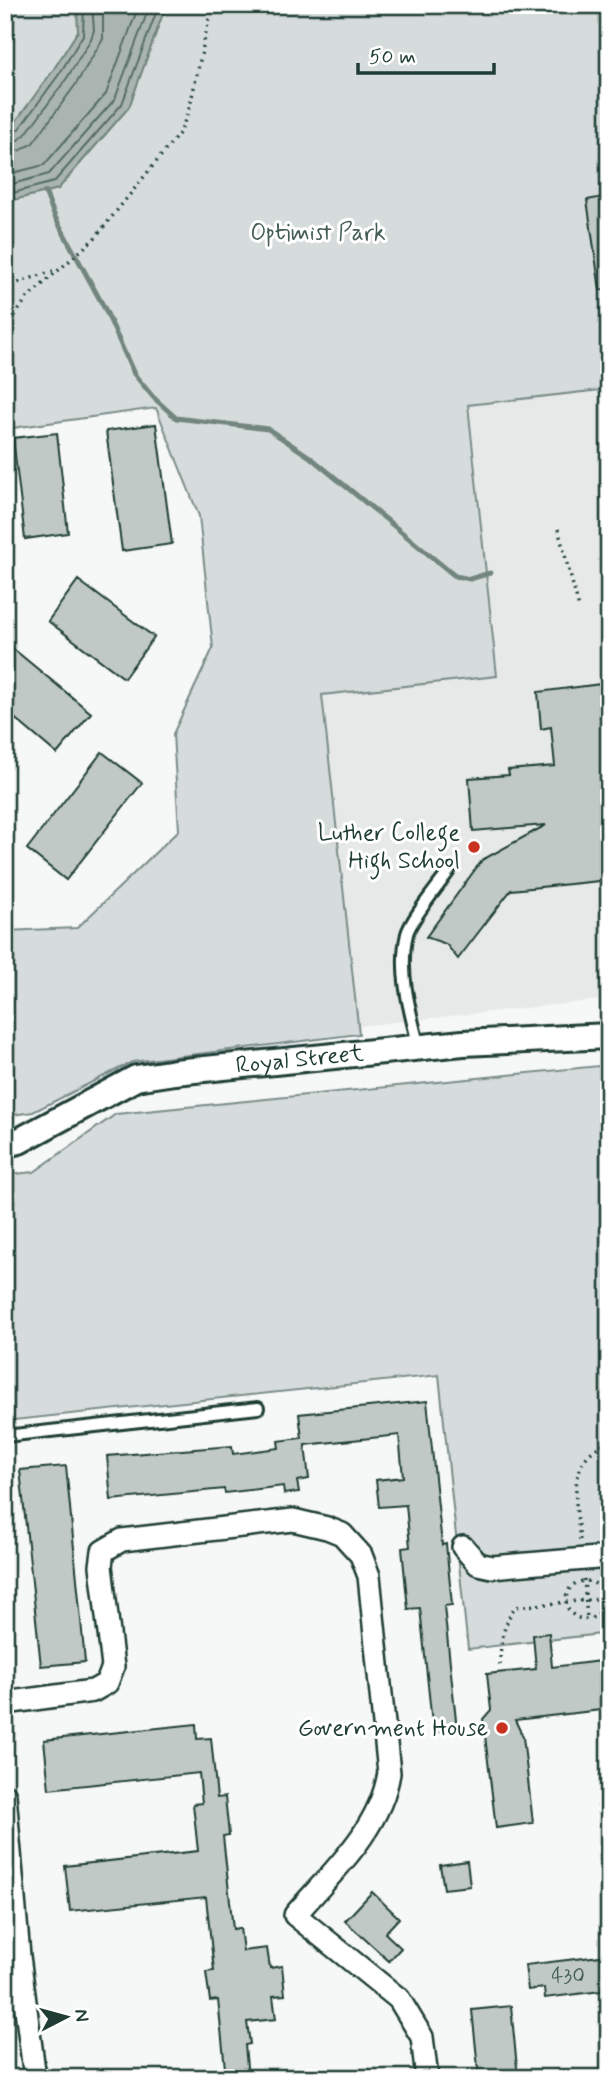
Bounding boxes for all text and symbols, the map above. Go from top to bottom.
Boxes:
scale bar [358,32,495,76]
text: 50 m [369,43,416,71]
park label: Optimist Park [250,218,386,249]
place label: Luther College High School [318,818,460,880]
marker: Luther College High School [466,839,482,855]
street label: Royal Street [234,1038,365,1081]
place label: Government House [298,1713,488,1744]
marker: Government House [494,1720,510,1736]
house number: 430 [551,1962,585,1990]
north arrow [32,1982,102,2052]
text: N [68,2008,95,2023]

